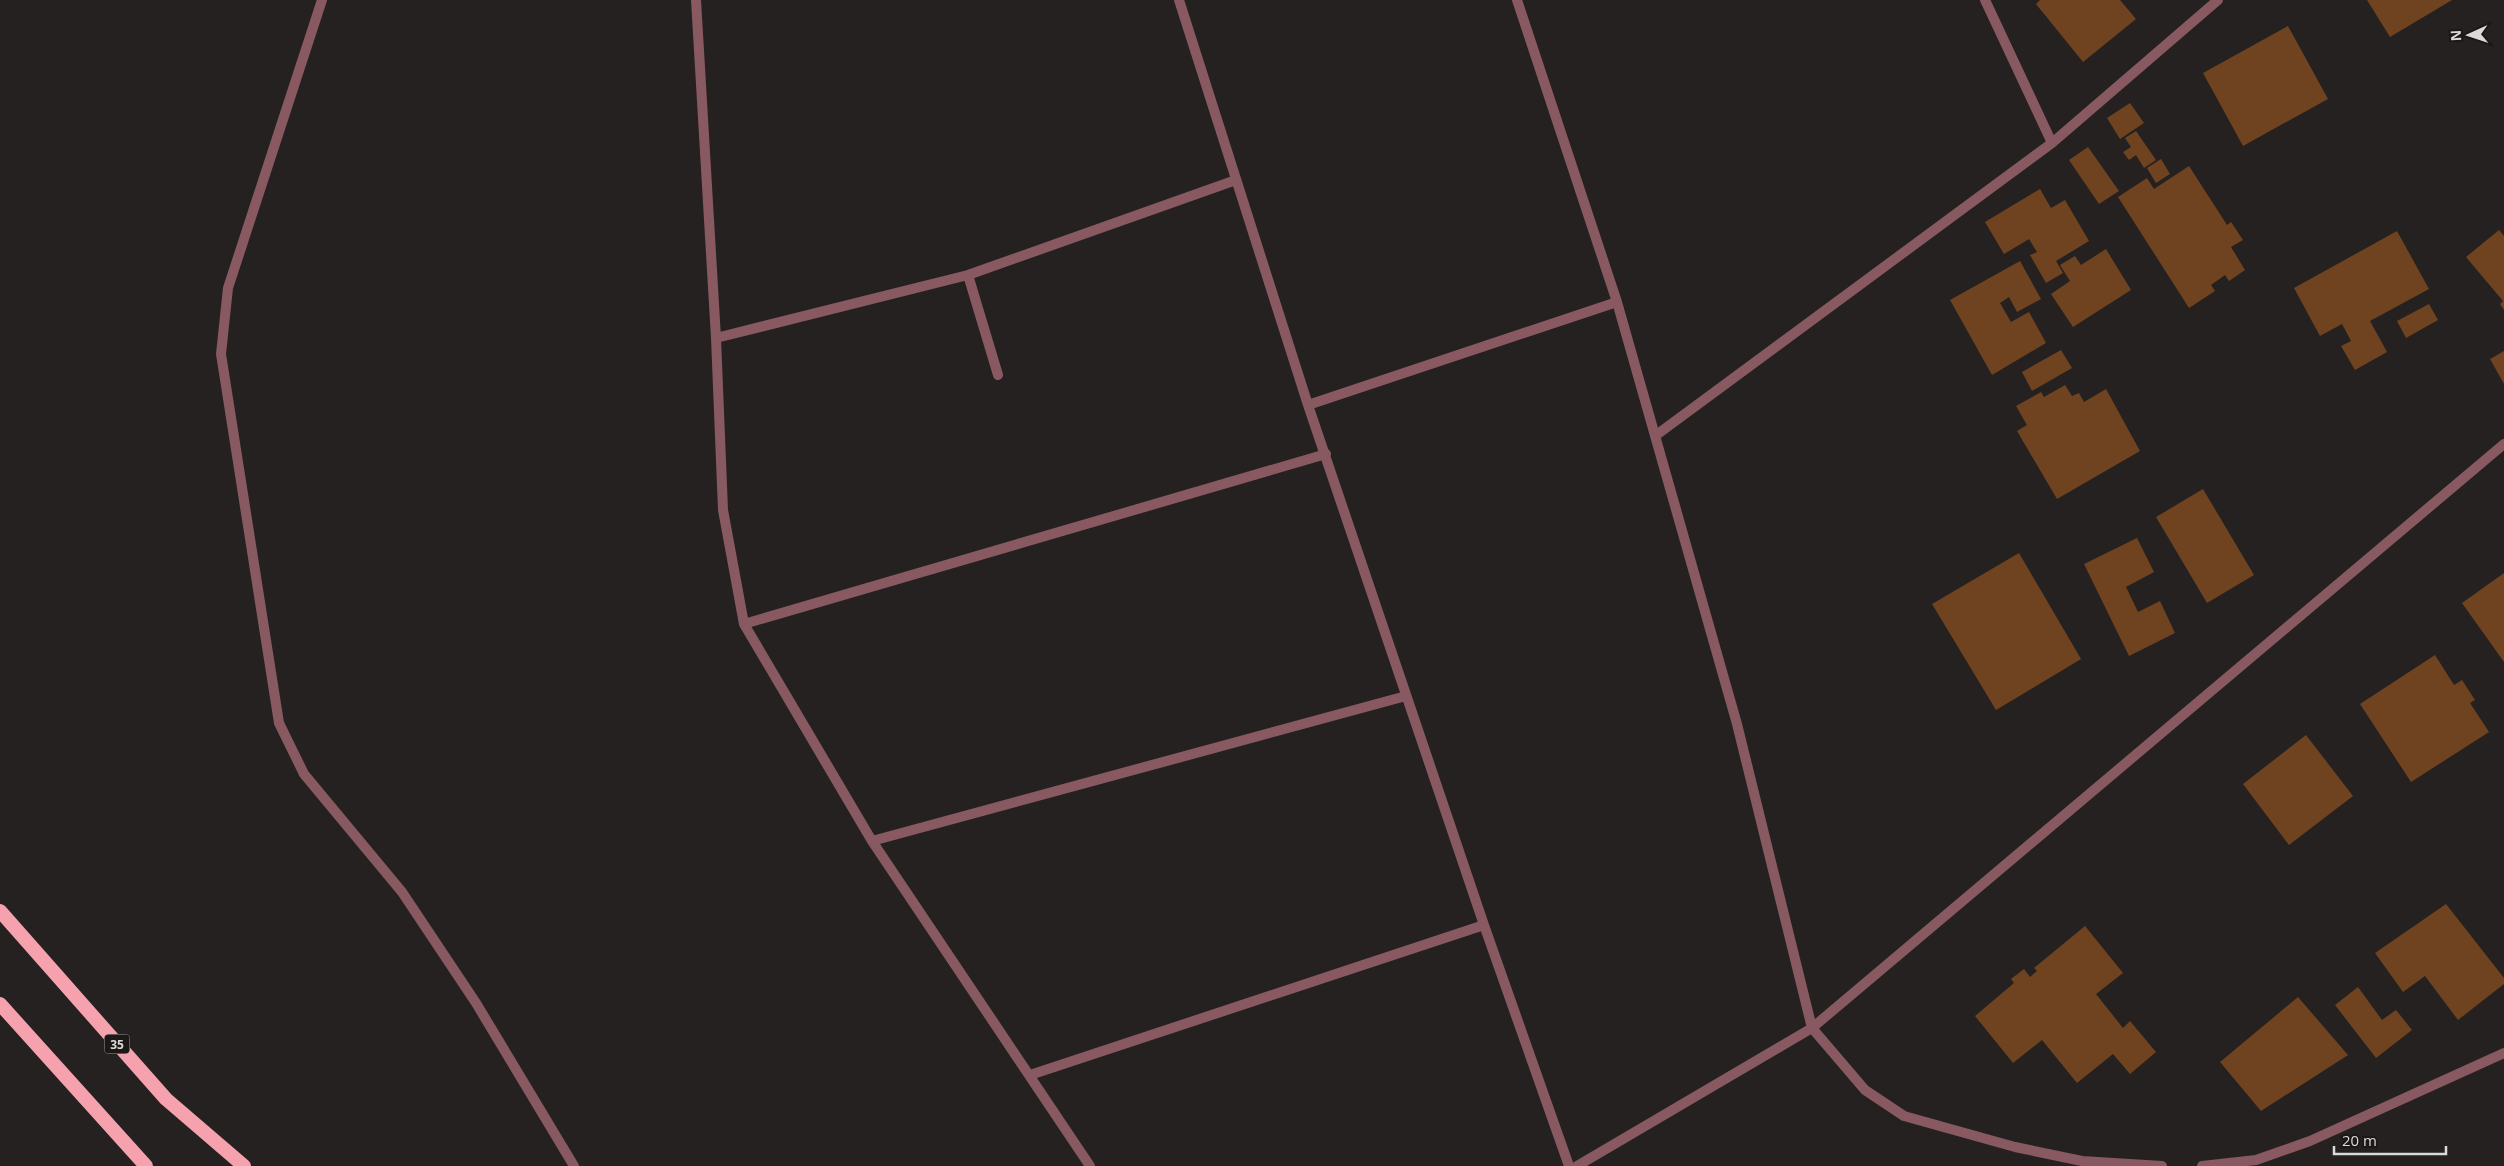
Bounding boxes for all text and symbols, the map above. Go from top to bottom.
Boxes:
north arrow [2444,10,2494,60]
text: N [2446,30,2465,42]
road number: 35 [104,1034,130,1054]
scale bar [2334,1124,2446,1156]
text: 20 m [2342,1130,2377,1150]

